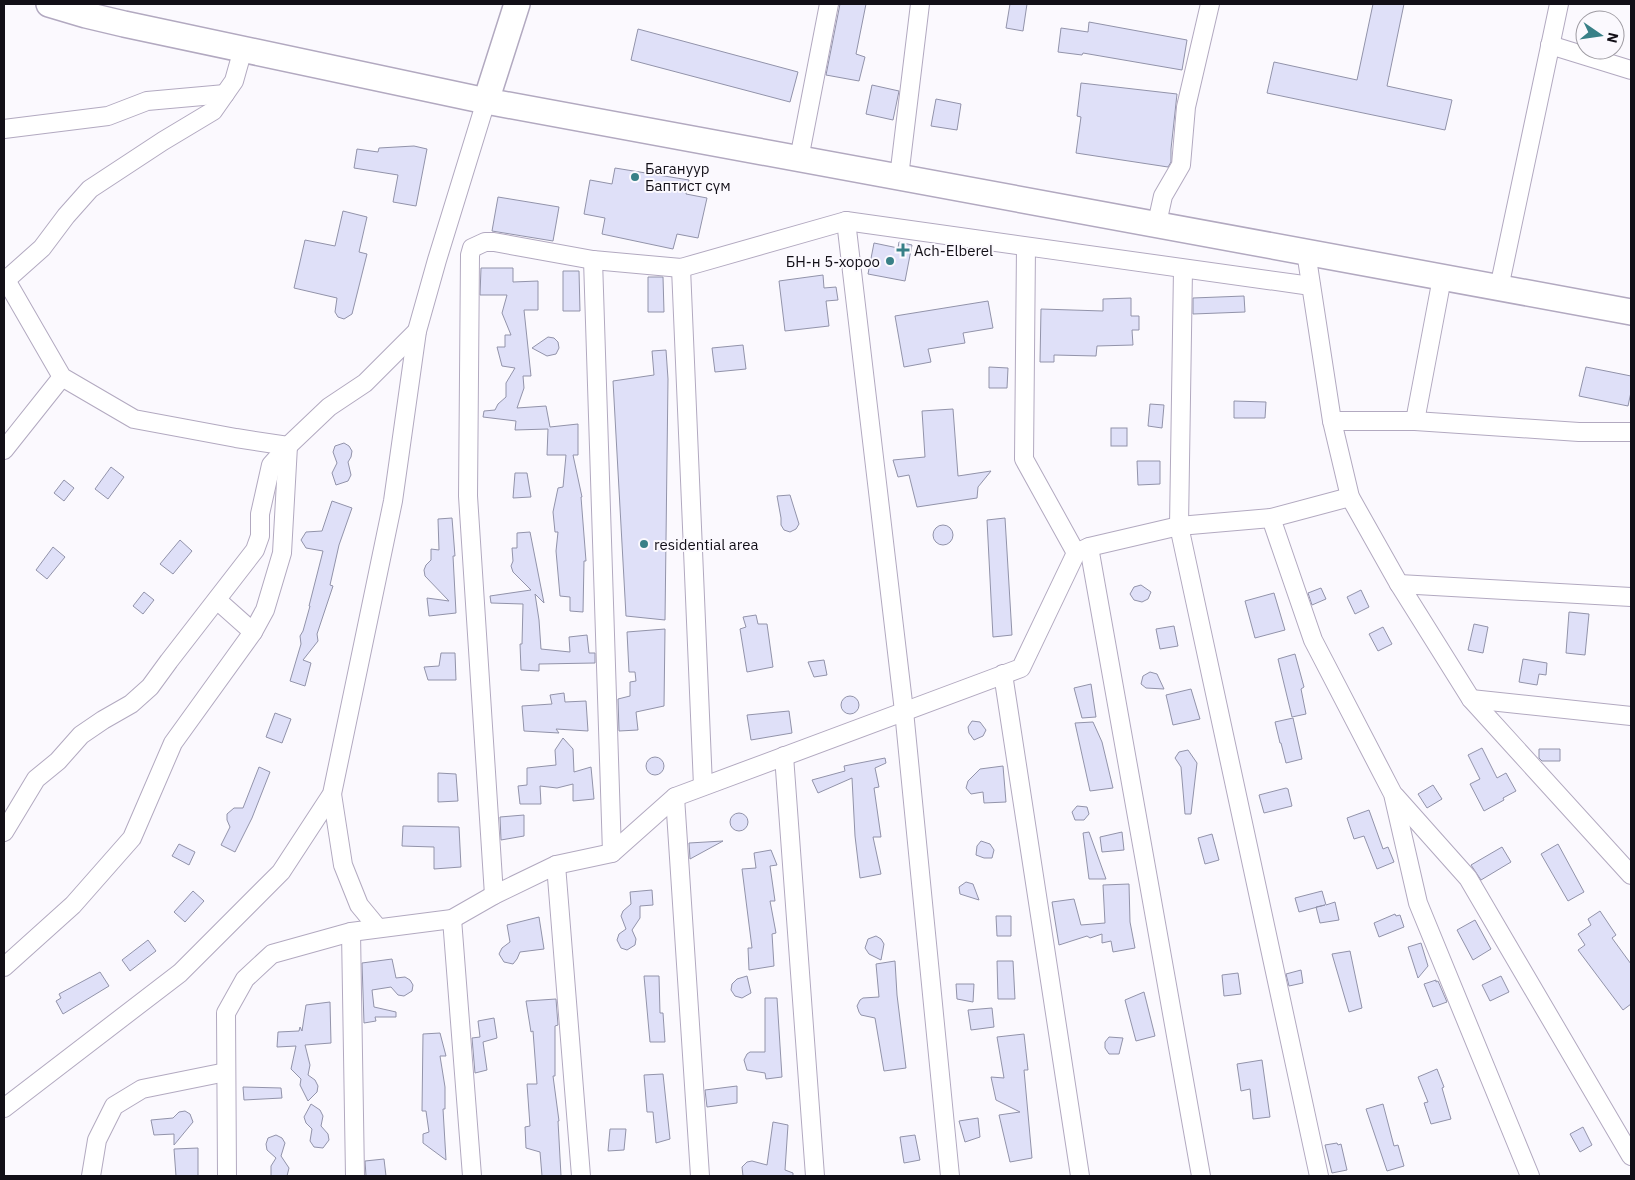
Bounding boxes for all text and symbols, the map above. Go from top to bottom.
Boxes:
north arrow [1575,10,1625,60]
text: N [1603,31,1623,45]
place label: Багануур Баптист сүм [645,159,731,195]
marker: Багануур Баптист сүм [629,171,641,183]
place label: Ach-Elberel [914,241,993,260]
marker: Ach-Elberel [896,243,910,257]
place label: БН-н 5-хороо [786,252,880,271]
marker: БН-н 5-хороо [884,255,896,267]
place label: residential area [654,535,759,554]
marker: residential area [638,538,650,550]

